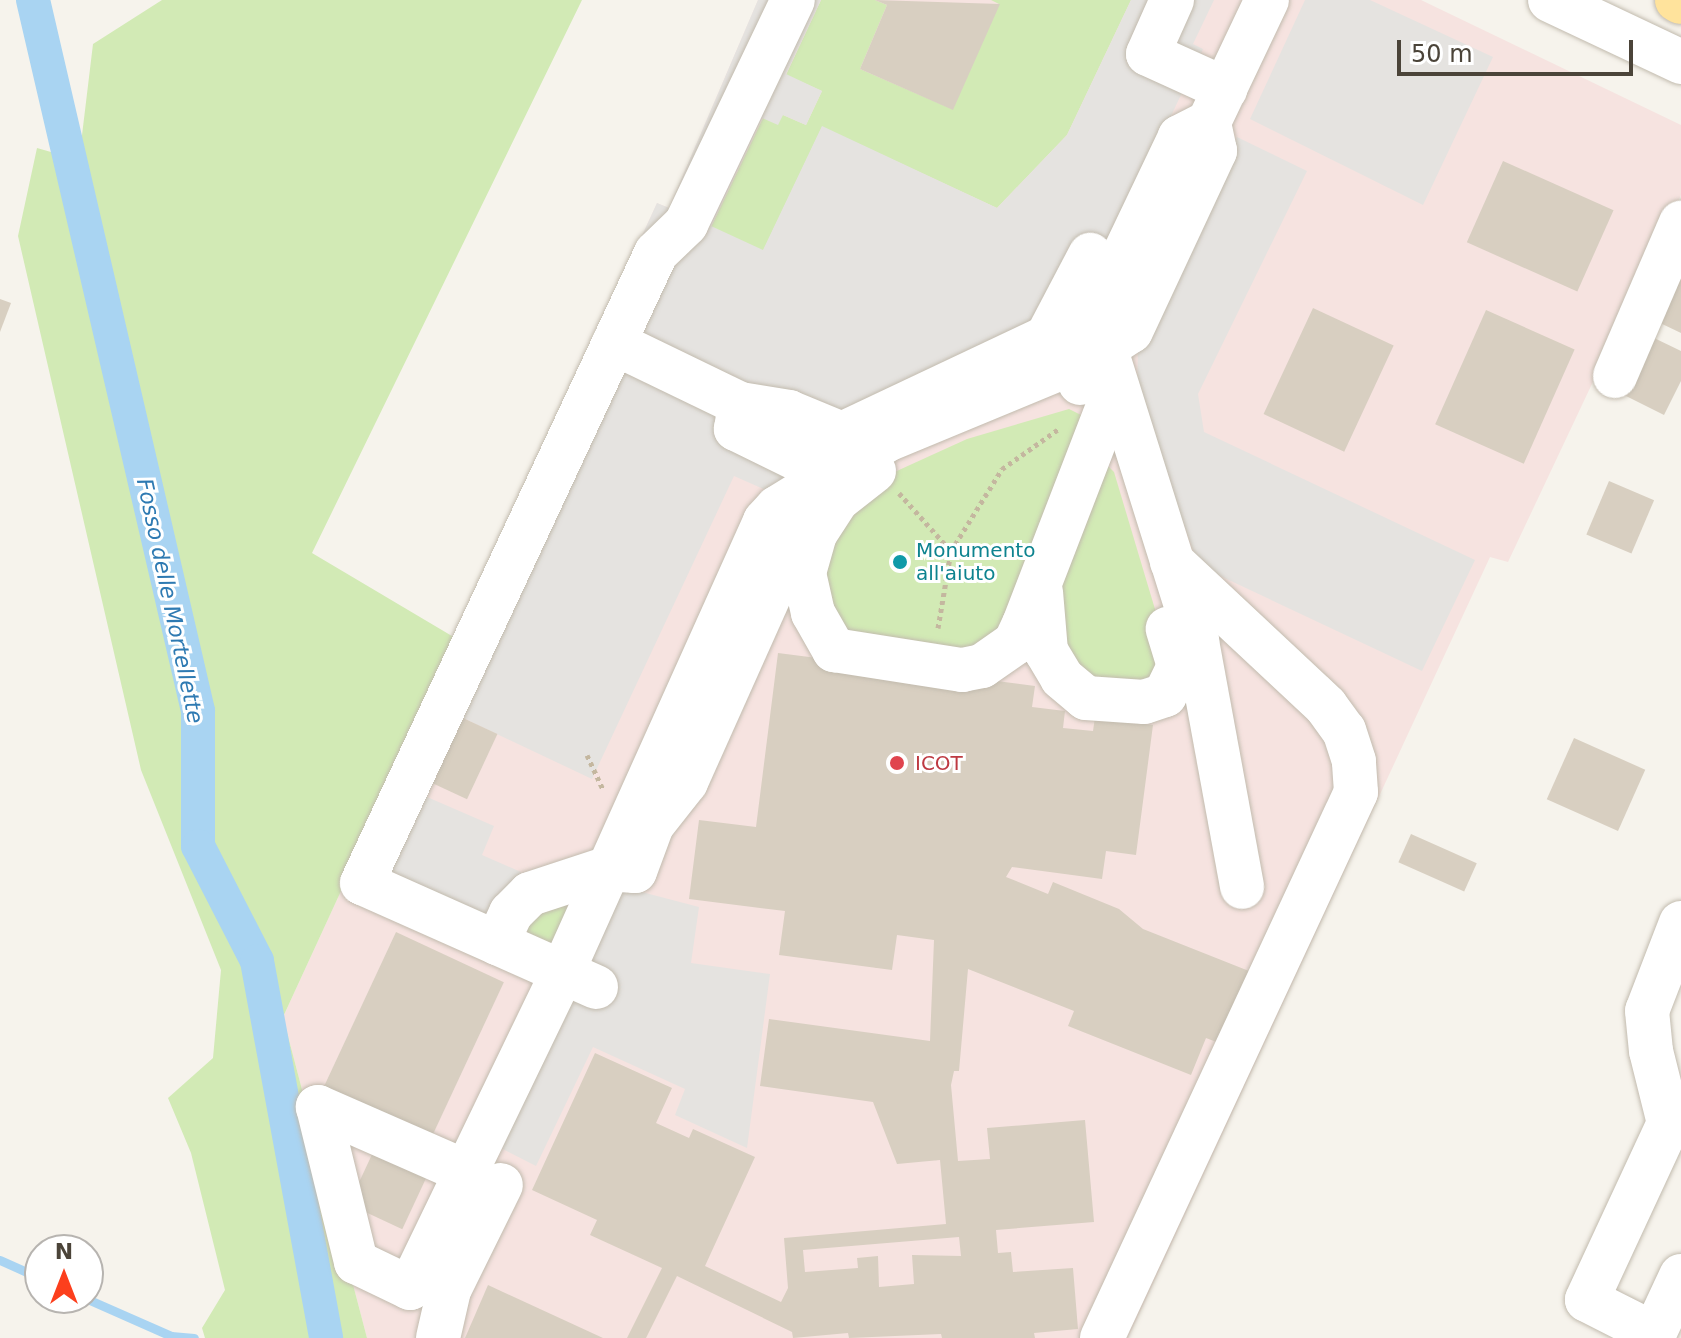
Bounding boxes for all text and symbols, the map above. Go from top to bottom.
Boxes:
scale bar [1401,24,1637,74]
text: 50 m [1411,40,1473,68]
water label: Fosso delle Mortellette [131,476,209,726]
place label: Monumento all'aiuto [916,538,1035,585]
marker: Monumento all'aiuto [891,553,909,571]
place label: ICOT [915,751,963,775]
marker: ICOT [886,752,908,774]
north arrow [24,1234,104,1314]
text: N [55,1239,73,1264]

